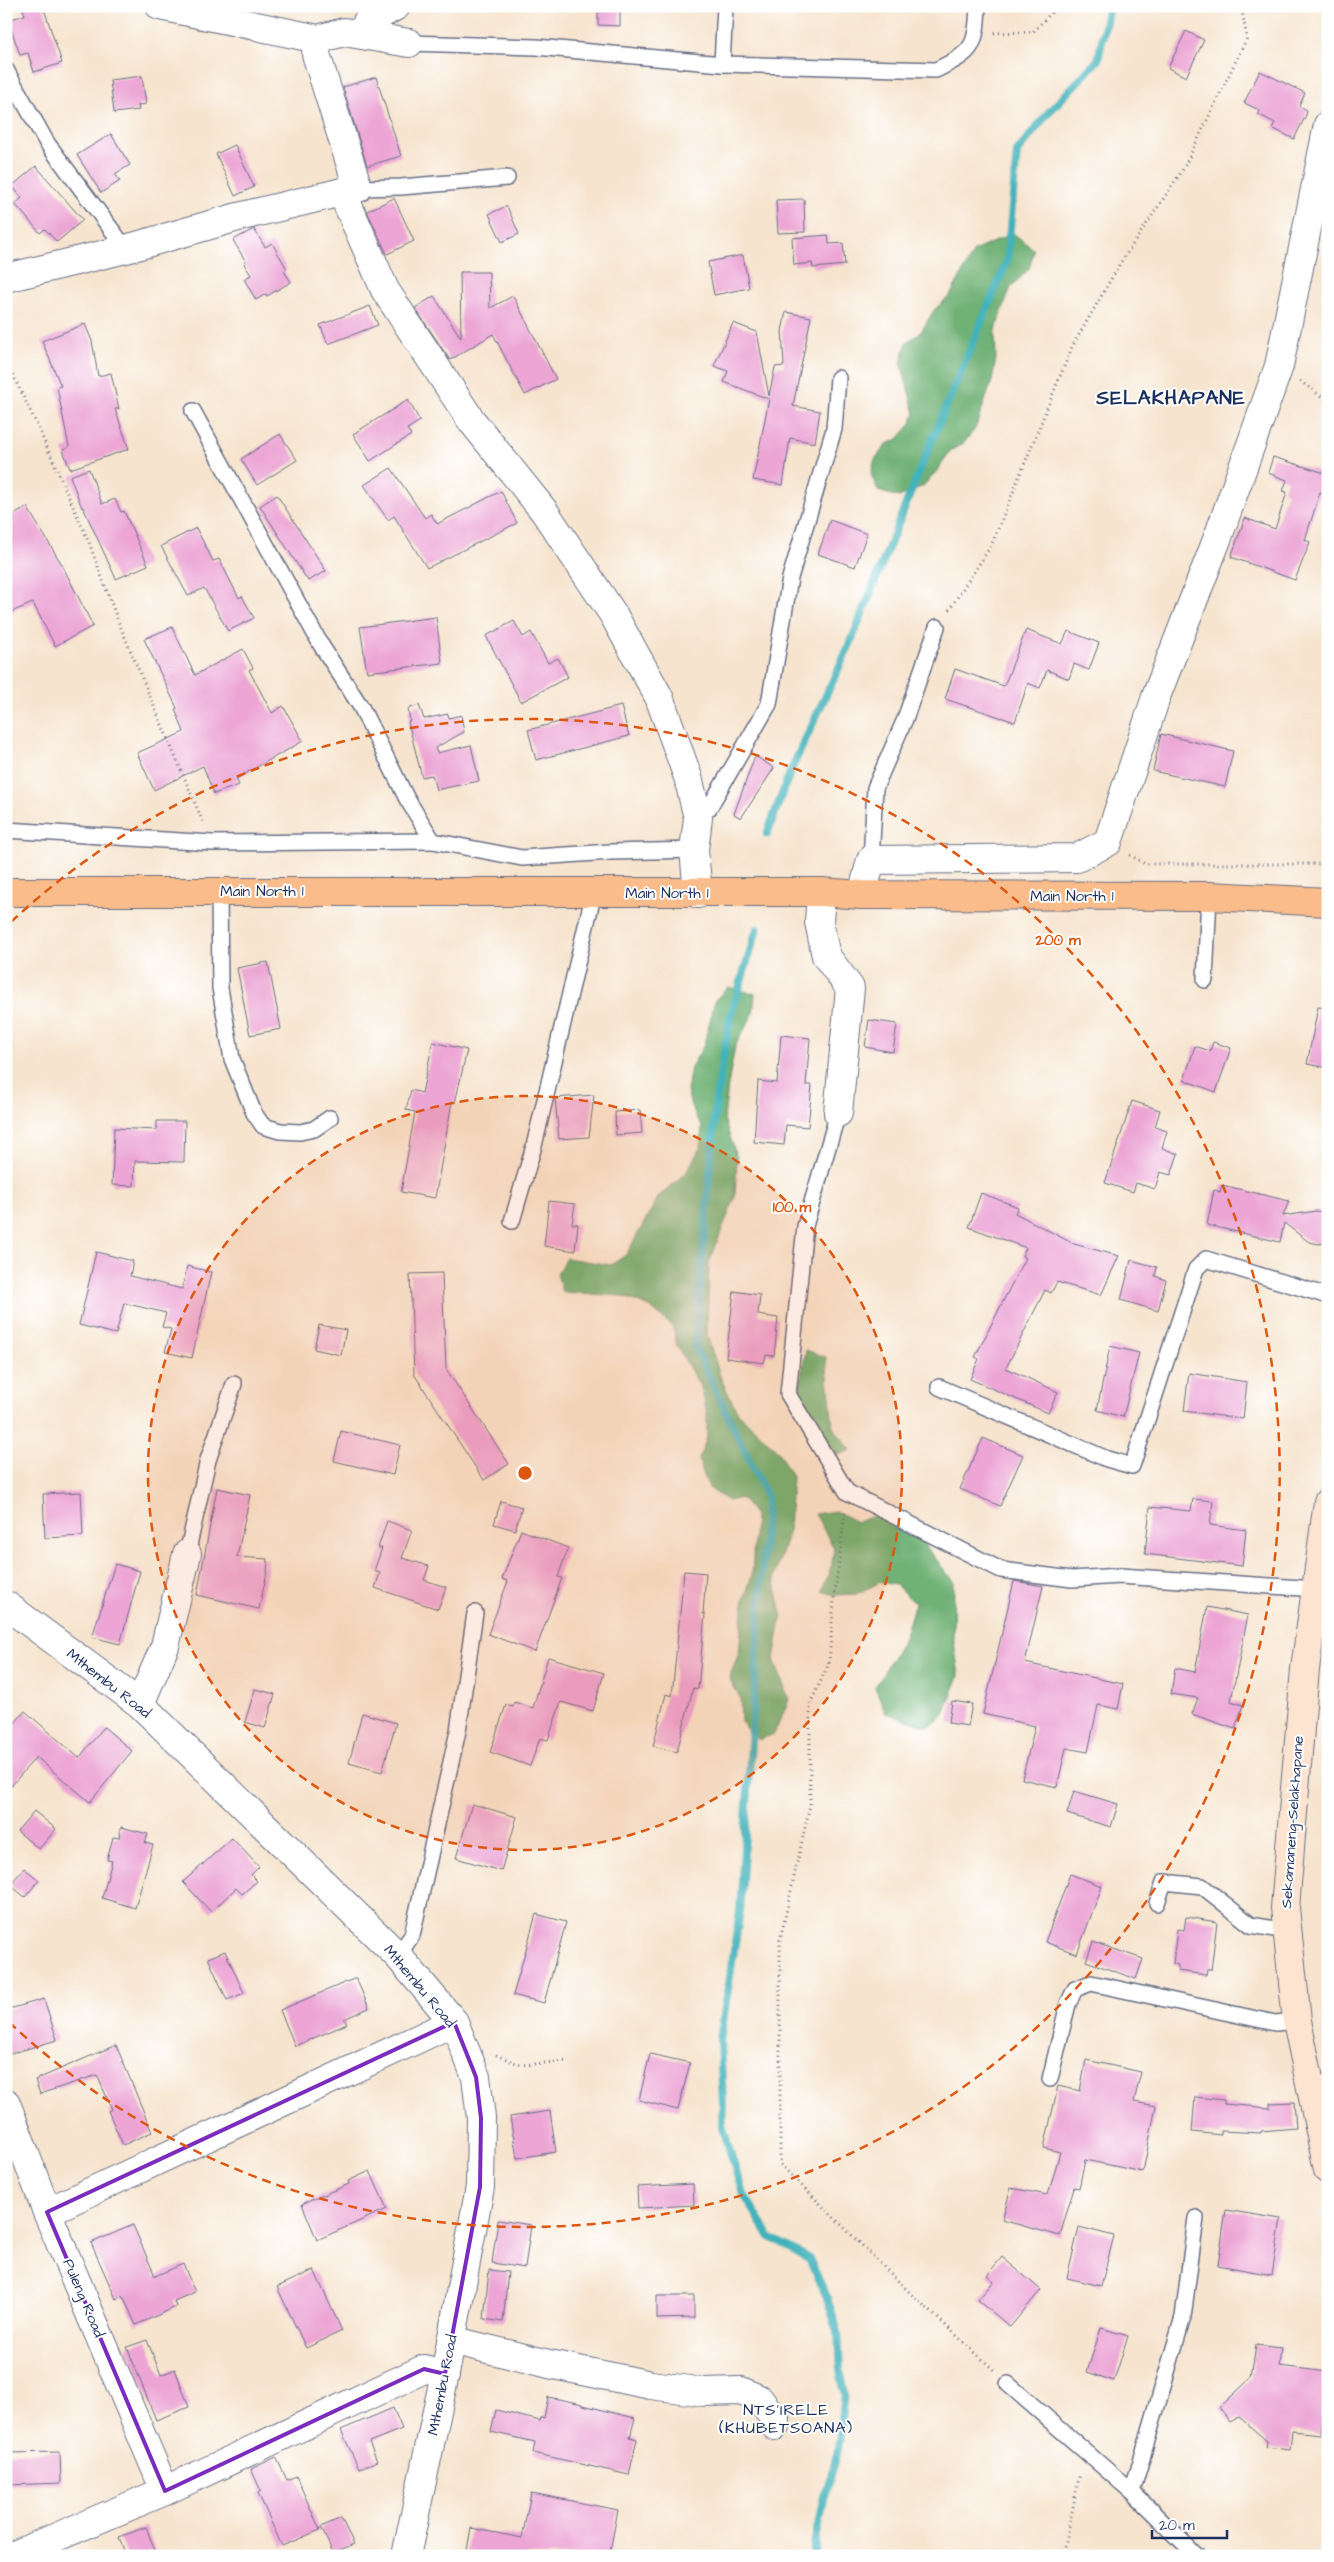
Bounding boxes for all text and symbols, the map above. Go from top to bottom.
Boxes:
district label: SELAKHAPANE [1095,384,1246,412]
street label: Main North 1 [220,881,304,902]
street label: Main North 1 [625,883,709,904]
street label: Main North 1 [1030,886,1114,907]
text: 200 m [1034,930,1081,951]
text: 100 m [773,1197,812,1218]
centre of rings [516,1464,534,1482]
street label: Mthembu Road [62,1644,156,1723]
street label: Sekamaneng-Selakhapane [1276,1735,1310,1909]
street label: Mthembu Road [379,1940,461,2032]
street label: Puleng Road [57,2256,110,2341]
street label: Mthembu Road [422,2333,463,2437]
district label: NTS'IRELE (KHUBETSOANA) [719,2399,853,2439]
scale bar [1152,2507,1226,2539]
text: 20 m [1159,2515,1195,2536]

